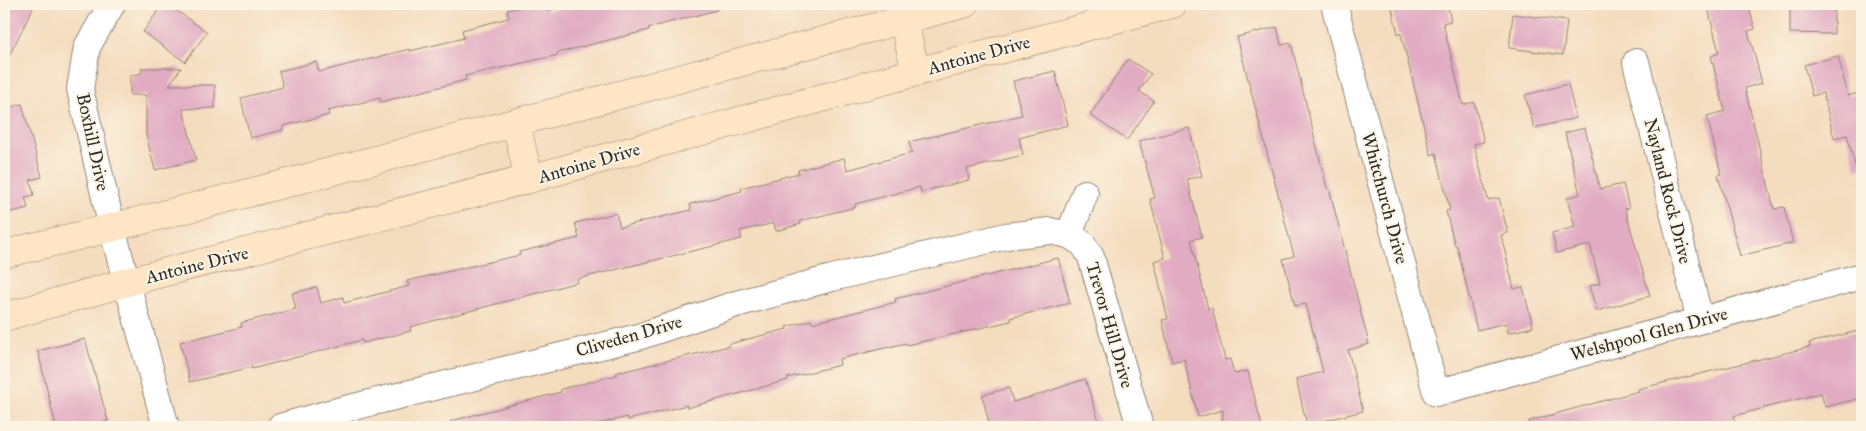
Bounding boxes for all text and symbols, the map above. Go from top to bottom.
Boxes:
street label: Antoine Drive [924,31,1033,79]
street label: Boxhill Drive [72,91,114,193]
street label: Nayland Rock Drive [1639,116,1697,266]
street label: Whitchurch Drive [1357,130,1413,266]
street label: Antoine Drive [535,138,643,188]
street label: Antoine Drive [142,242,251,289]
street label: Trevor Hill Drive [1082,259,1138,391]
street label: Welshpool Glen Drive [1568,302,1730,366]
street label: Cliveden Drive [573,310,685,362]

